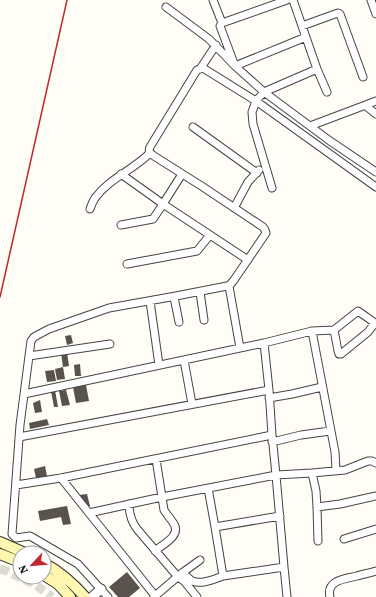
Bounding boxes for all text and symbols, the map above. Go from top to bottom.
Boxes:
north arrow [12,545,52,585]
text: N [15,562,32,576]

